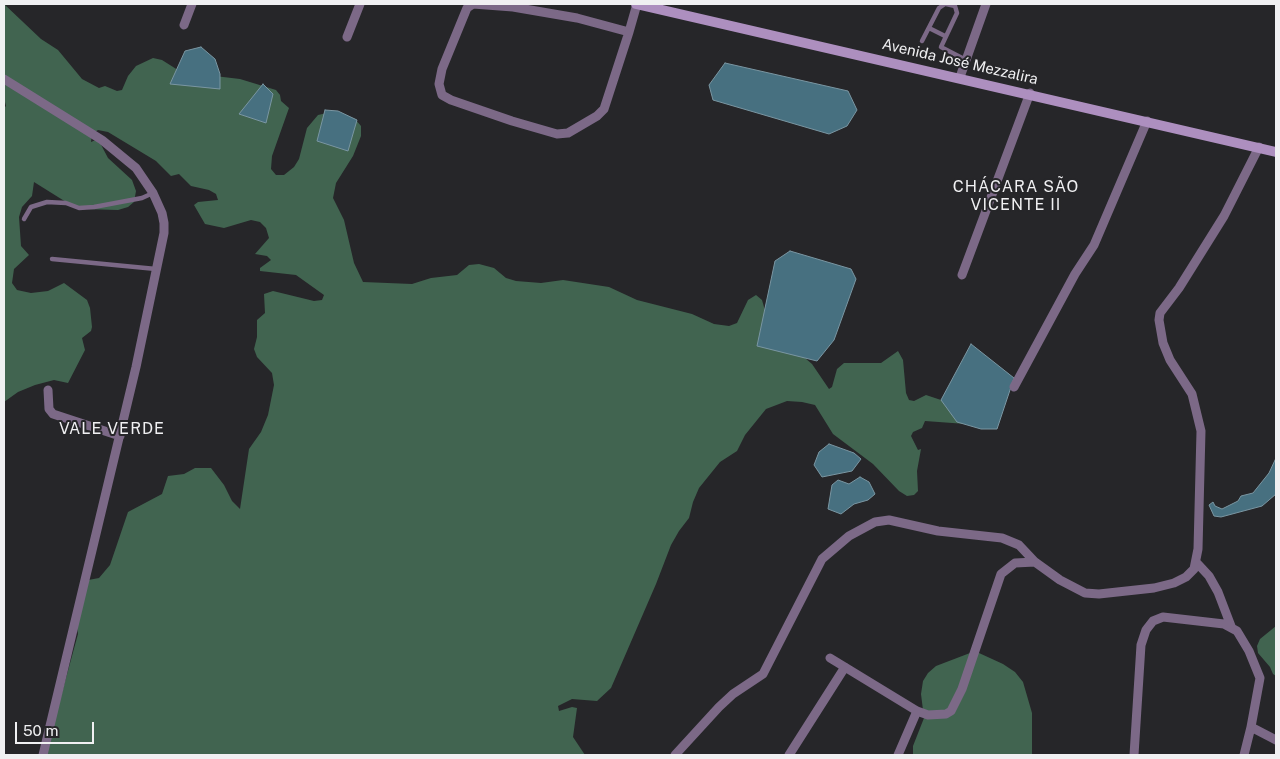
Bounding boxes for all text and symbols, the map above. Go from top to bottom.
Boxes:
street label: Avenida José Mezzalira [880,35,1040,89]
district label: CHÁCARA SÃO VICENTE II [951,177,1081,215]
district label: VALE VERDE [58,419,166,439]
scale bar [18,712,96,744]
text: 50 m [23,722,58,739]

